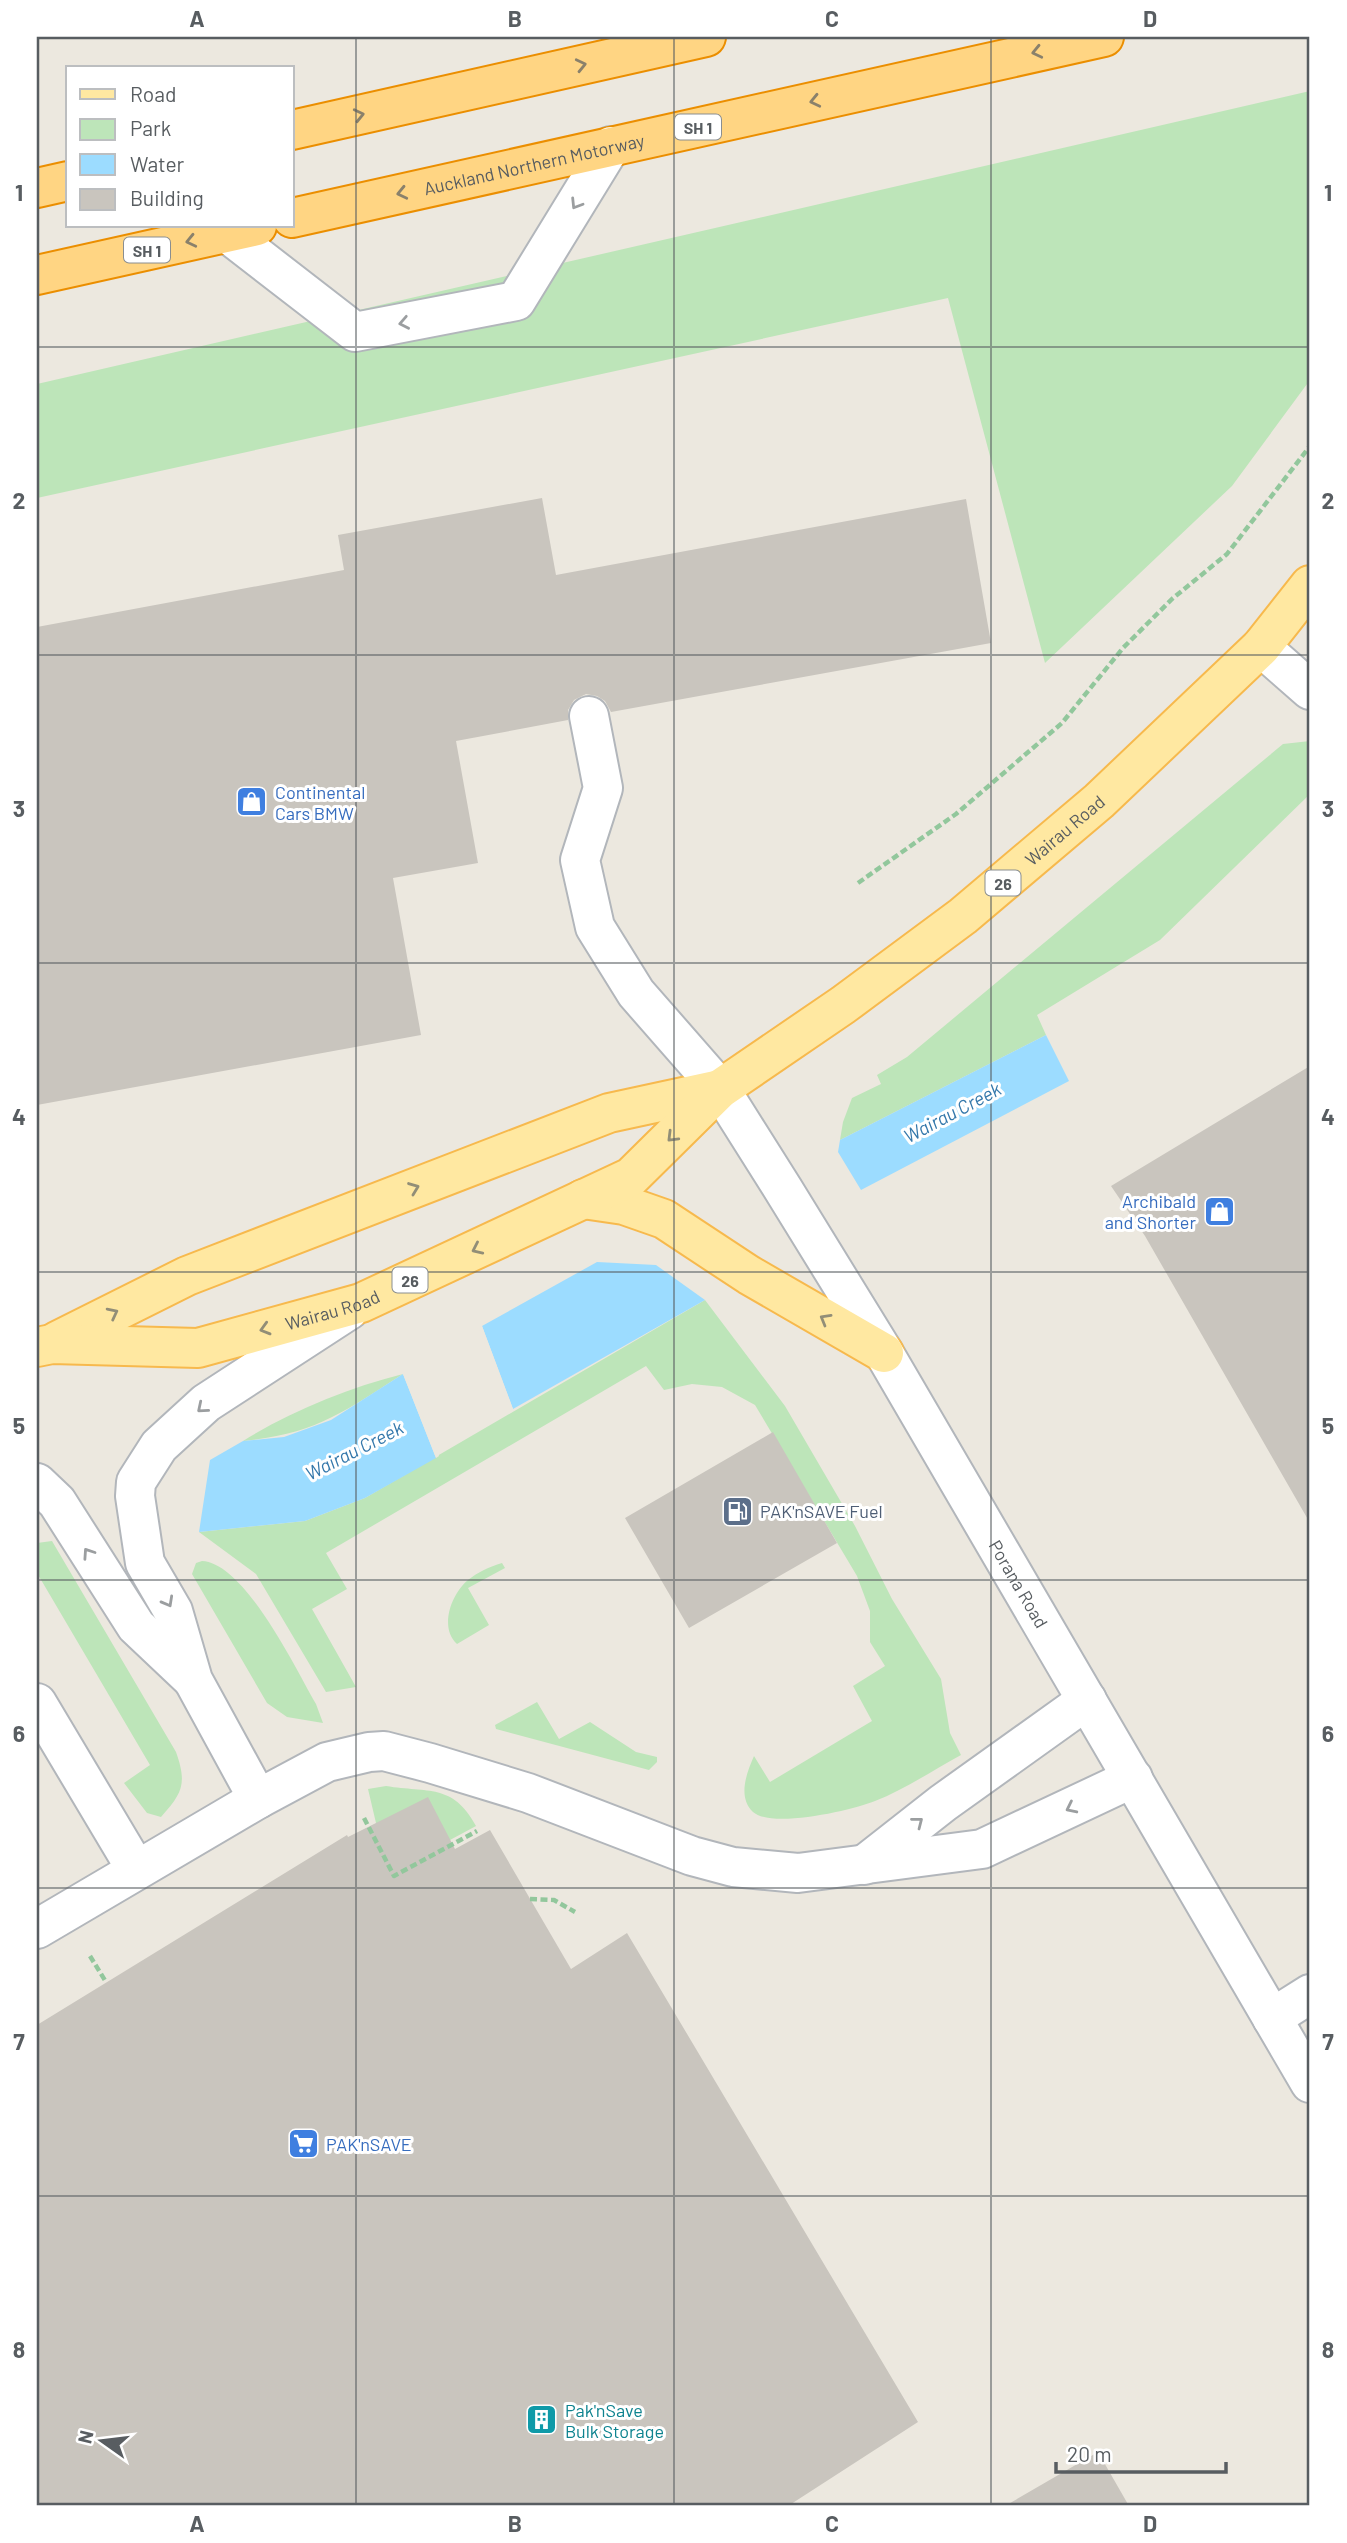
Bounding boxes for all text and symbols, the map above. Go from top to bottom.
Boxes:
text: A [189,4,205,32]
text: B [508,4,522,32]
text: C [825,4,839,32]
text: D [1143,4,1157,32]
one-way arrow [1031,43,1043,58]
one-way arrow [575,59,587,73]
legend [66,66,294,228]
text: Road [130,81,176,106]
one-way arrow [809,93,821,107]
one-way arrow [353,109,365,124]
road number: SH 1 [675,114,721,140]
text: Park [130,115,171,140]
street label: Auckland Northern Motorway [422,129,647,199]
text: Water [130,151,185,176]
text: 1 [15,178,23,206]
text: 1 [1324,178,1332,206]
text: Building [130,185,204,210]
one-way arrow [396,185,408,200]
one-way arrow [571,197,584,210]
one-way arrow [185,232,197,247]
road number: SH 1 [124,238,170,262]
one-way arrow [398,314,410,329]
text: 2 [13,486,25,514]
text: 2 [1322,486,1334,514]
place label: Continental Cars BMW [275,781,365,824]
shop icon: Continental Cars BMW [235,785,269,819]
street label: Wairau Road [1020,790,1109,870]
text: 3 [13,794,25,822]
text: 3 [1322,794,1334,822]
road number: 26 [986,870,1020,896]
water label: Wairau Creek [899,1076,1005,1147]
text: 4 [12,1102,26,1130]
text: 4 [1321,1102,1335,1130]
one-way arrow [667,1128,680,1141]
one-way arrow [408,1182,420,1196]
place label: Archibald and Shorter [1105,1190,1196,1233]
shop icon: Archibald and Shorter [1202,1194,1236,1228]
one-way arrow [472,1241,484,1255]
road number: 26 [392,1268,428,1292]
street label: Wairau Road [283,1285,383,1334]
one-way arrow [106,1308,118,1321]
one-way arrow [820,1314,832,1327]
one-way arrow [259,1321,271,1336]
one-way arrow [197,1399,209,1412]
text: 5 [13,1411,25,1439]
text: 5 [1322,1411,1334,1439]
water label: Wairau Creek [301,1415,408,1485]
fuel station icon: PAK'nSAVE Fuel [720,1494,754,1528]
place label: PAK'nSAVE Fuel [760,1500,883,1522]
street label: Porana Road [984,1536,1053,1632]
one-way arrow [83,1547,96,1560]
one-way arrow [160,1595,173,1608]
text: 6 [13,1719,25,1747]
text: 6 [1322,1719,1334,1747]
one-way arrow [1066,1800,1078,1814]
one-way arrow [910,1818,923,1831]
text: 7 [13,2027,25,2055]
text: 7 [1322,2027,1334,2055]
supermarket icon: PAK'nSAVE [286,2127,320,2161]
place label: PAK'nSAVE [326,2133,412,2155]
text: 8 [13,2335,25,2363]
text: 8 [1322,2335,1334,2363]
place label: Pak'nSave Bulk Storage [565,2399,664,2442]
building icon: Pak'nSave Bulk Storage [525,2403,559,2437]
north arrow [66,2406,136,2476]
text: N [72,2428,98,2446]
scale bar [1056,2431,1226,2475]
text: 20 m [1067,2441,1112,2466]
text: A [189,2509,205,2537]
text: B [508,2509,522,2537]
text: C [825,2509,839,2537]
text: D [1143,2509,1157,2537]

